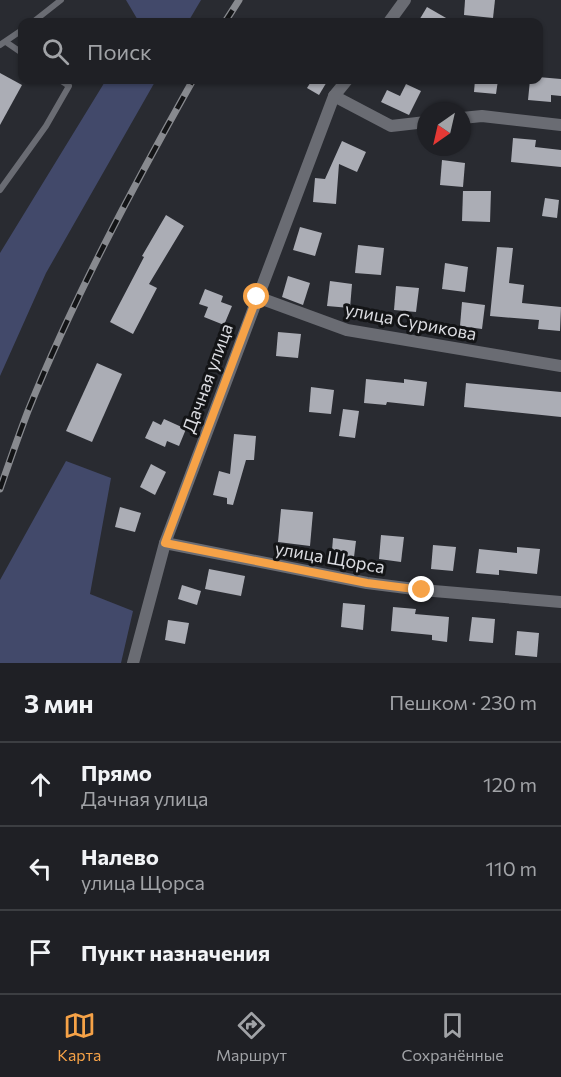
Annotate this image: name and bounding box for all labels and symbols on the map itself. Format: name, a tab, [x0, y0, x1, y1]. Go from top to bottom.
north arrow	[417, 102, 471, 156]
route start	[243, 283, 269, 309]
street label: улица Сурикова	[343, 297, 479, 345]
street label: Дачная улица	[177, 320, 237, 436]
street label: улица Щорса	[273, 536, 387, 578]
route end	[408, 576, 434, 602]

